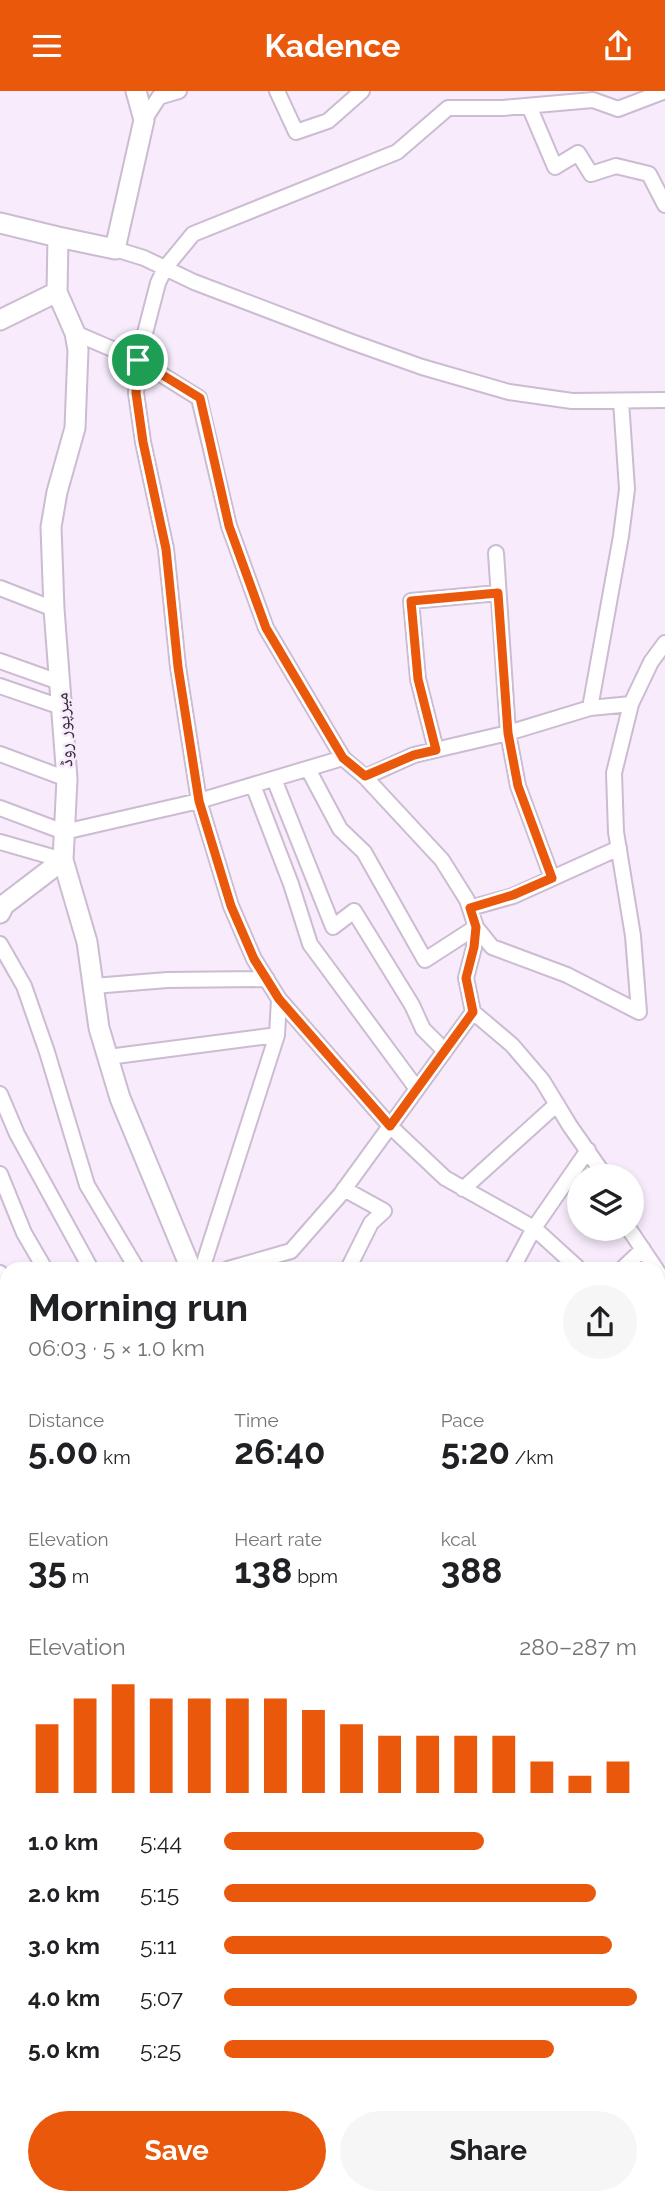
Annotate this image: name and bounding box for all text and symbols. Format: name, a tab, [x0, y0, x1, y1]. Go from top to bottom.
icon: menu	[28, 27, 66, 65]
text: Kadence	[265, 27, 400, 64]
icon: share	[599, 27, 637, 65]
pin	[108, 330, 168, 390]
icon: arrive	[119, 341, 157, 379]
street label: میرپور روڈ	[49, 692, 78, 768]
map controls	[567, 1164, 644, 1241]
button: layers	[567, 1164, 644, 1241]
text: Morning run	[28, 1285, 248, 1330]
button: share	[563, 1285, 637, 1359]
text: 06:03 · 5 × 1.0 km	[28, 1334, 205, 1361]
text: Distance	[28, 1409, 104, 1431]
text: Time	[234, 1409, 279, 1431]
text: Pace	[441, 1409, 484, 1431]
text: 5.00	[28, 1431, 98, 1472]
text: 26:40	[234, 1431, 325, 1472]
text: 5:20	[441, 1431, 510, 1472]
text: km	[98, 1446, 131, 1468]
text: /km	[510, 1446, 554, 1468]
text: Elevation	[28, 1528, 109, 1550]
text: Heart rate	[234, 1528, 322, 1550]
text: kcal	[441, 1528, 476, 1550]
text: 35	[28, 1550, 67, 1591]
text: 138	[234, 1550, 292, 1591]
text: 388	[441, 1550, 502, 1591]
text: m	[67, 1565, 89, 1587]
text: bpm	[292, 1565, 338, 1587]
text: Elevation	[28, 1633, 126, 1660]
text: 280–287 m	[519, 1633, 637, 1660]
text: 1.0 km	[28, 1828, 98, 1855]
text: 5:44	[140, 1828, 182, 1855]
text: 2.0 km	[28, 1880, 100, 1907]
text: 5:15	[140, 1880, 179, 1907]
text: 3.0 km	[28, 1932, 100, 1959]
text: 5:11	[140, 1932, 177, 1959]
text: 4.0 km	[28, 1984, 100, 2011]
text: 5:07	[140, 1984, 183, 2011]
text: 5.0 km	[28, 2036, 100, 2063]
text: 5:25	[140, 2036, 181, 2063]
button: Save	[28, 2111, 326, 2191]
button: Share	[340, 2111, 637, 2191]

